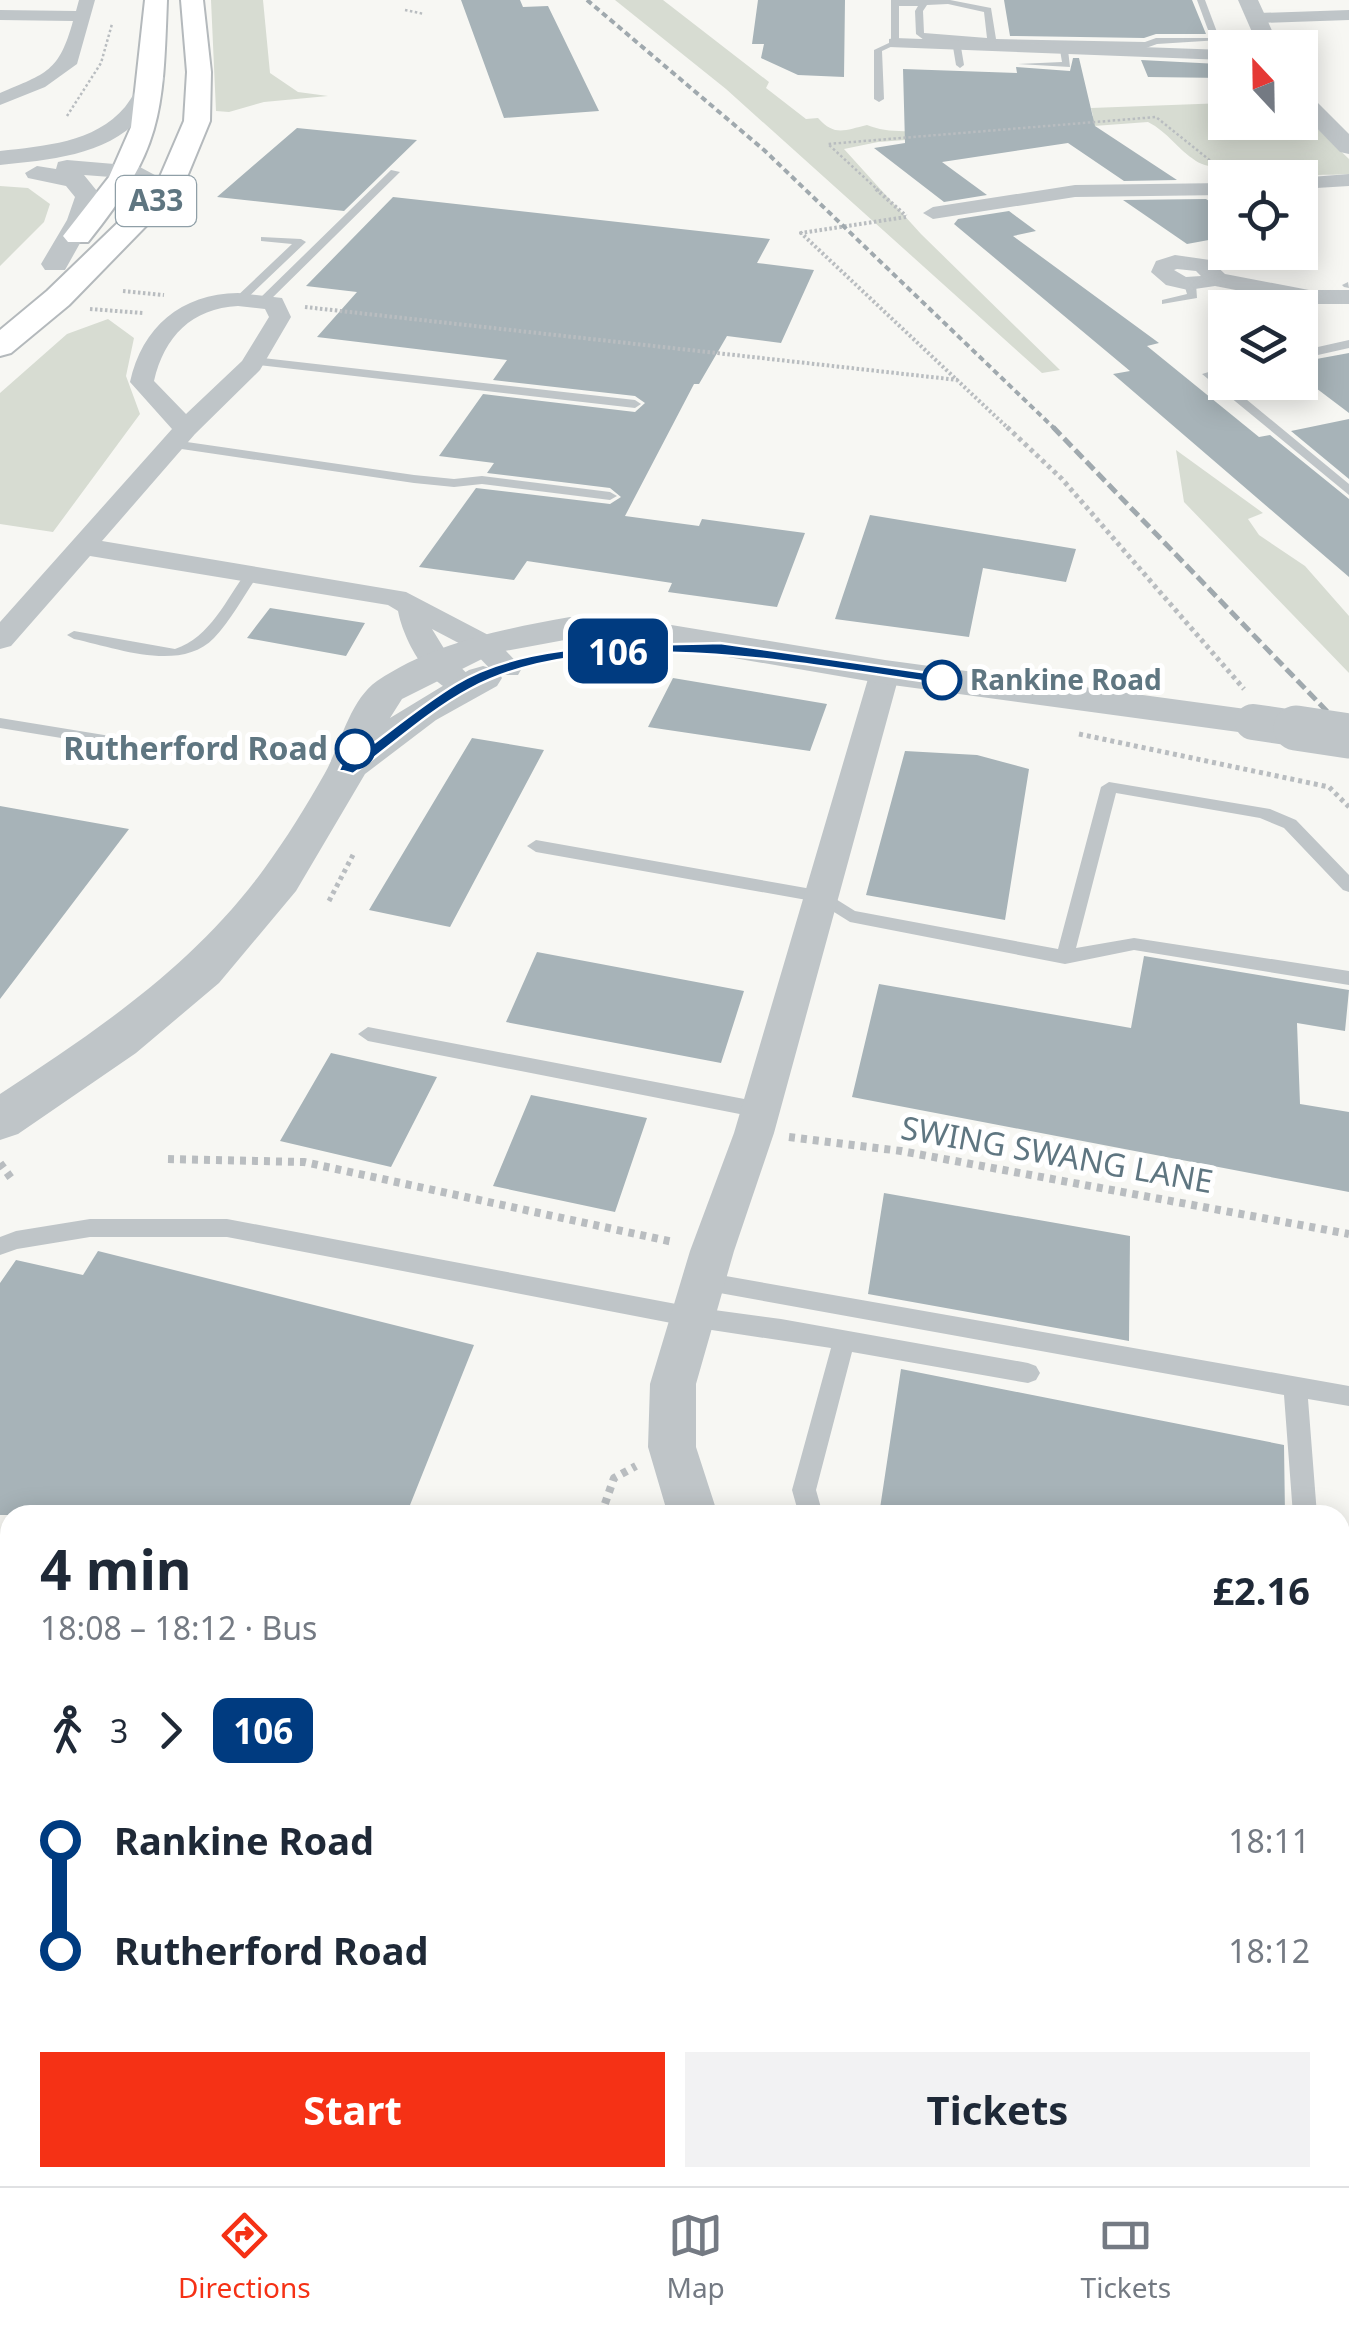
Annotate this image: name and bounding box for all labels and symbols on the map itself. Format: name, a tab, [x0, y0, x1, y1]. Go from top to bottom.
north arrow	[1208, 30, 1318, 140]
road number: A33	[116, 176, 196, 226]
line badge: 106	[560, 618, 676, 684]
place label: Rankine Road	[970, 660, 1162, 698]
marker: Rankine Road	[923, 661, 961, 699]
place label: Rutherford Road	[63, 726, 328, 769]
marker: Rutherford Road	[336, 730, 374, 768]
street label: SWING SWANG LANE	[898, 1105, 1217, 1202]

